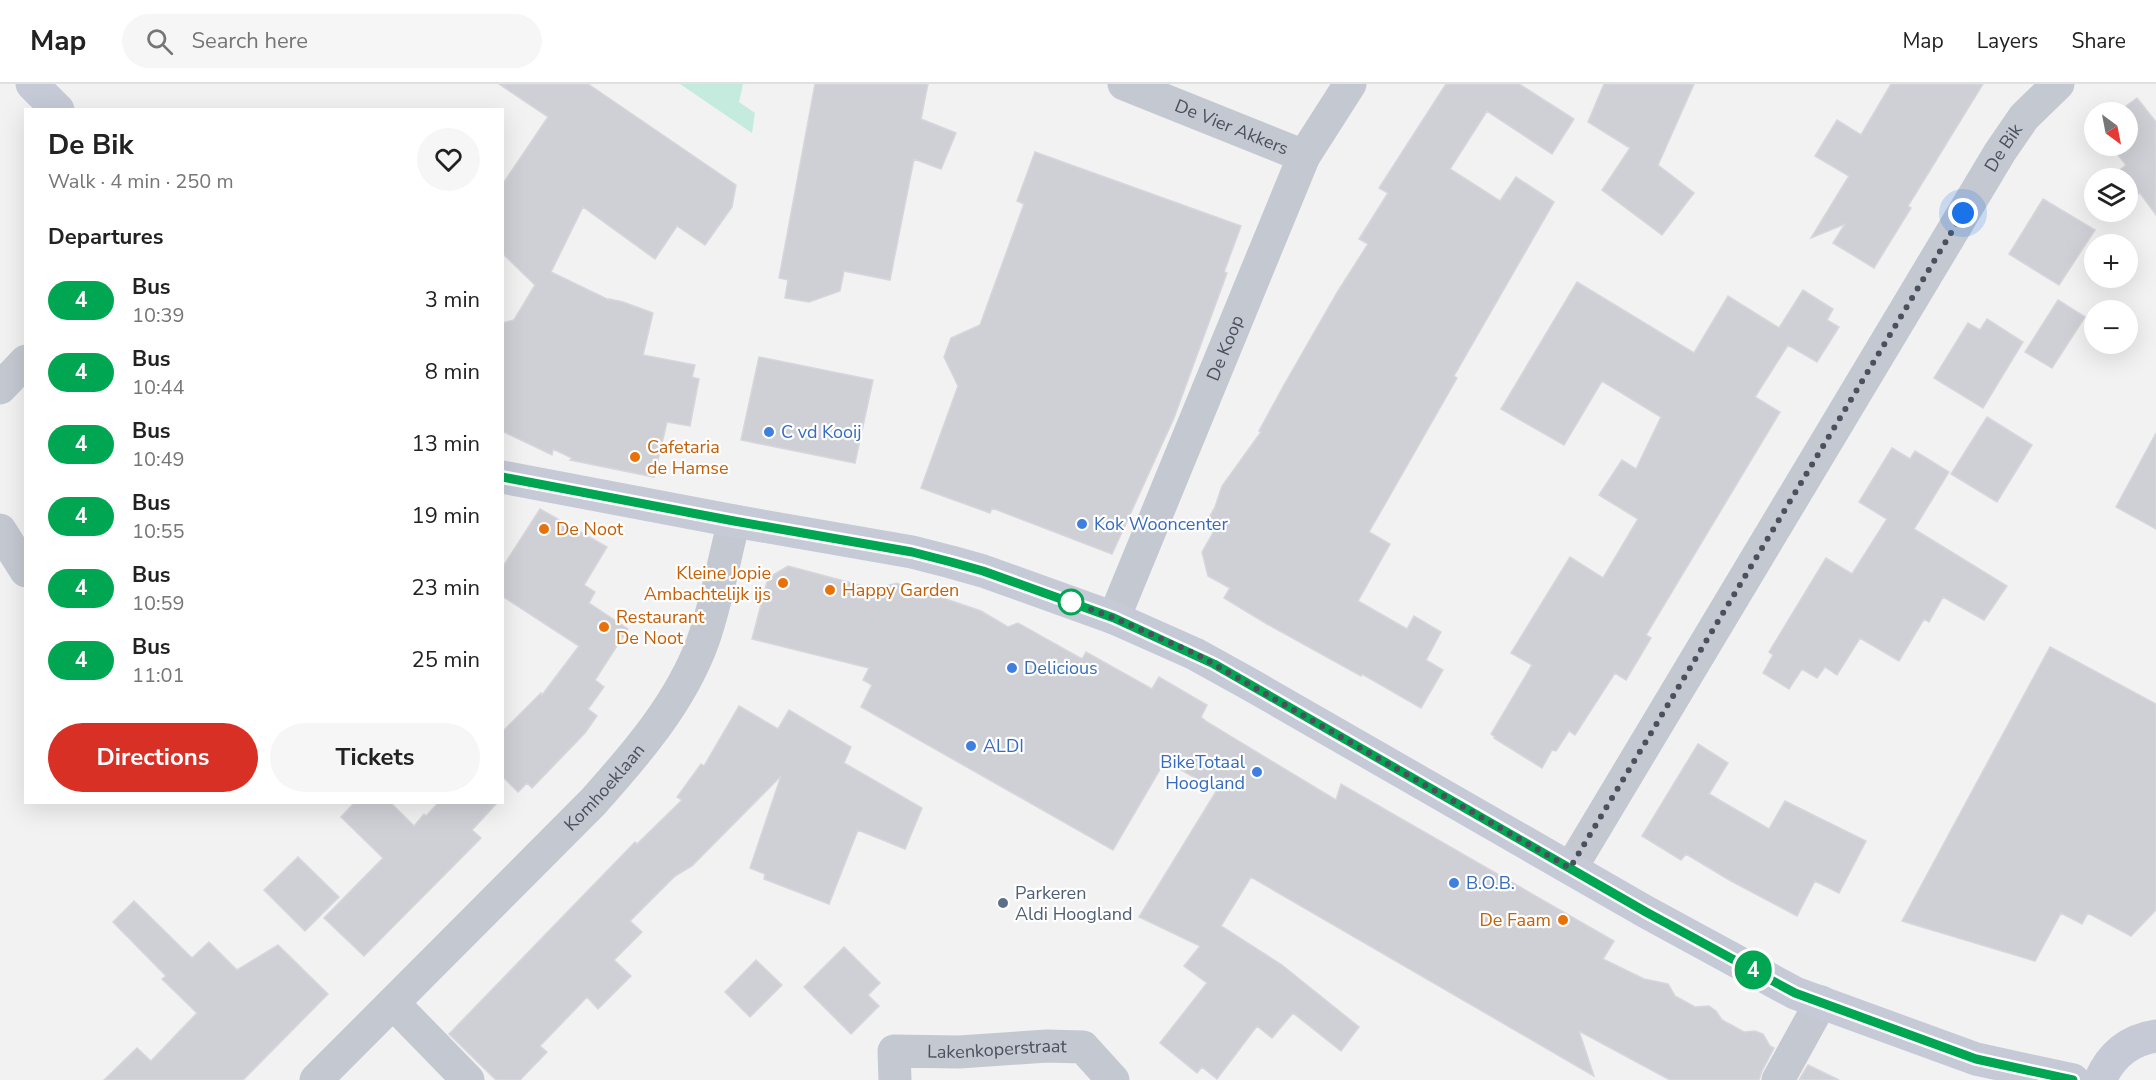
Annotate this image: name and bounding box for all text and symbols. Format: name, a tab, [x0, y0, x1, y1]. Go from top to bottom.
search box	[122, 14, 542, 68]
text: Map	[30, 22, 86, 60]
icon: search	[143, 25, 176, 58]
text: Search here	[191, 26, 308, 56]
text: Map	[1902, 27, 1944, 55]
text: Layers	[1977, 27, 2038, 55]
text: Share	[2071, 27, 2126, 55]
street label: De Vier Akkers	[1171, 94, 1292, 161]
north arrow	[2084, 102, 2138, 156]
map controls	[2084, 102, 2138, 354]
street label: De Bik	[1979, 118, 2028, 176]
text: De Bik	[48, 126, 133, 164]
button: heart	[417, 128, 480, 191]
text: Walk · 4 min · 250 m	[48, 168, 234, 195]
button: layers	[2084, 168, 2138, 222]
your location	[1948, 198, 1978, 228]
text: Departures	[48, 222, 163, 252]
button: +	[2084, 234, 2138, 288]
text: Bus	[132, 272, 171, 302]
text: 3 min	[425, 285, 480, 315]
text: 4	[75, 286, 87, 314]
button: −	[2084, 300, 2138, 354]
text: 10:39	[132, 302, 185, 329]
street label: De Koop	[1201, 311, 1249, 384]
text: Bus	[132, 344, 171, 374]
text: 8 min	[425, 357, 480, 387]
text: 4	[75, 358, 87, 386]
text: 10:44	[132, 374, 185, 401]
text: Bus	[132, 416, 171, 446]
place label: C vd Kooij	[781, 420, 861, 444]
marker: C vd Kooij	[762, 425, 776, 439]
text: 13 min	[412, 429, 480, 459]
text: 4	[75, 430, 87, 458]
place label: Cafetaria de Hamse	[647, 435, 729, 480]
text: 10:49	[132, 446, 185, 473]
marker: Cafetaria de Hamse	[628, 450, 642, 464]
text: Bus	[132, 488, 171, 518]
text: 19 min	[412, 501, 480, 531]
text: 4	[75, 502, 87, 530]
place label: Kok Wooncenter	[1094, 512, 1228, 536]
place label: De Noot	[556, 517, 624, 541]
marker: Kok Wooncenter	[1075, 517, 1089, 531]
text: 10:55	[132, 518, 185, 545]
marker: De Noot	[537, 522, 551, 536]
text: Bus	[132, 560, 171, 590]
place label: Kleine Jopie Ambachtelijk ijs	[644, 561, 771, 606]
text: 23 min	[412, 573, 480, 603]
text: 4	[75, 574, 87, 602]
marker: Kleine Jopie Ambachtelijk ijs	[776, 576, 790, 590]
place label: Happy Garden	[842, 578, 959, 602]
marker: Happy Garden	[823, 583, 837, 597]
unlabelled marker	[1058, 589, 1084, 615]
text: 10:59	[132, 590, 185, 617]
place label: Restaurant De Noot	[616, 605, 705, 650]
marker: Restaurant De Noot	[597, 620, 611, 634]
text: Bus	[132, 632, 171, 662]
text: 25 min	[412, 645, 480, 675]
text: 4	[75, 646, 87, 674]
place label: Delicious	[1024, 656, 1098, 680]
marker: Delicious	[1005, 661, 1019, 675]
text: 11:01	[132, 662, 185, 689]
button: Directions	[48, 723, 258, 792]
button: Tickets	[270, 723, 480, 792]
place label: ALDI	[983, 734, 1024, 758]
street label: Komhoeklaan	[559, 739, 650, 836]
marker: ALDI	[964, 739, 978, 753]
place label: BikeTotaal Hoogland	[1160, 750, 1246, 795]
marker: BikeTotaal Hoogland	[1250, 765, 1264, 779]
place label: B.O.B.	[1466, 871, 1515, 895]
marker: B.O.B.	[1447, 876, 1461, 890]
place label: Parkeren Aldi Hoogland	[1015, 881, 1133, 926]
marker: Parkeren Aldi Hoogland	[996, 896, 1010, 910]
place label: De Faam	[1479, 908, 1551, 932]
marker: De Faam	[1556, 913, 1570, 927]
line badge: 4	[1734, 950, 1772, 990]
text: 4	[1747, 956, 1759, 984]
street label: Lakenkoperstraat	[927, 1034, 1068, 1064]

